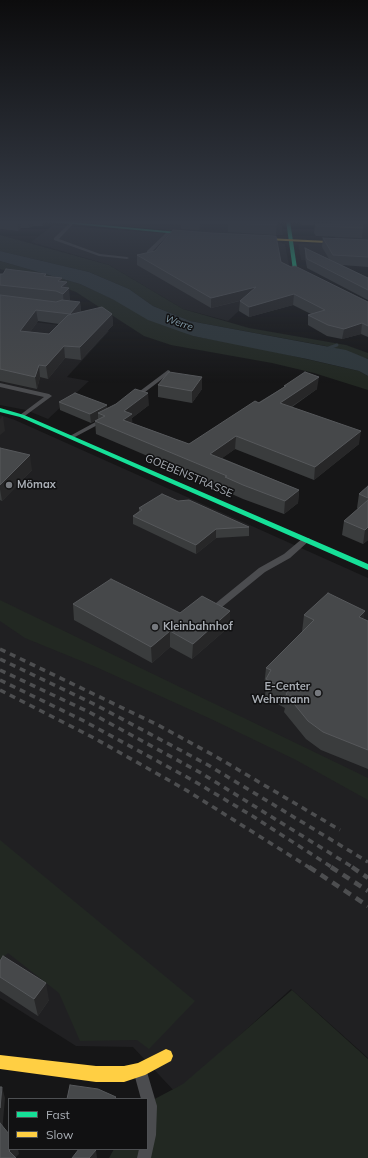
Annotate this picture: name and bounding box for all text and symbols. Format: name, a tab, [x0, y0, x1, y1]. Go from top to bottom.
water label: Werre	[164, 313, 194, 333]
street label: GOEBENSTRASSE	[143, 452, 235, 500]
place label: Mömax	[17, 478, 56, 492]
marker: Mömax	[4, 480, 14, 490]
place label: Kleinbahnhof	[163, 620, 233, 634]
marker: Kleinbahnhof	[150, 622, 160, 632]
place label: E-Center Wehrmann	[251, 680, 310, 706]
marker: E-Center Wehrmann	[313, 688, 323, 698]
legend	[8, 1098, 148, 1150]
text: Fast	[46, 1107, 70, 1122]
text: Slow	[46, 1127, 74, 1142]

